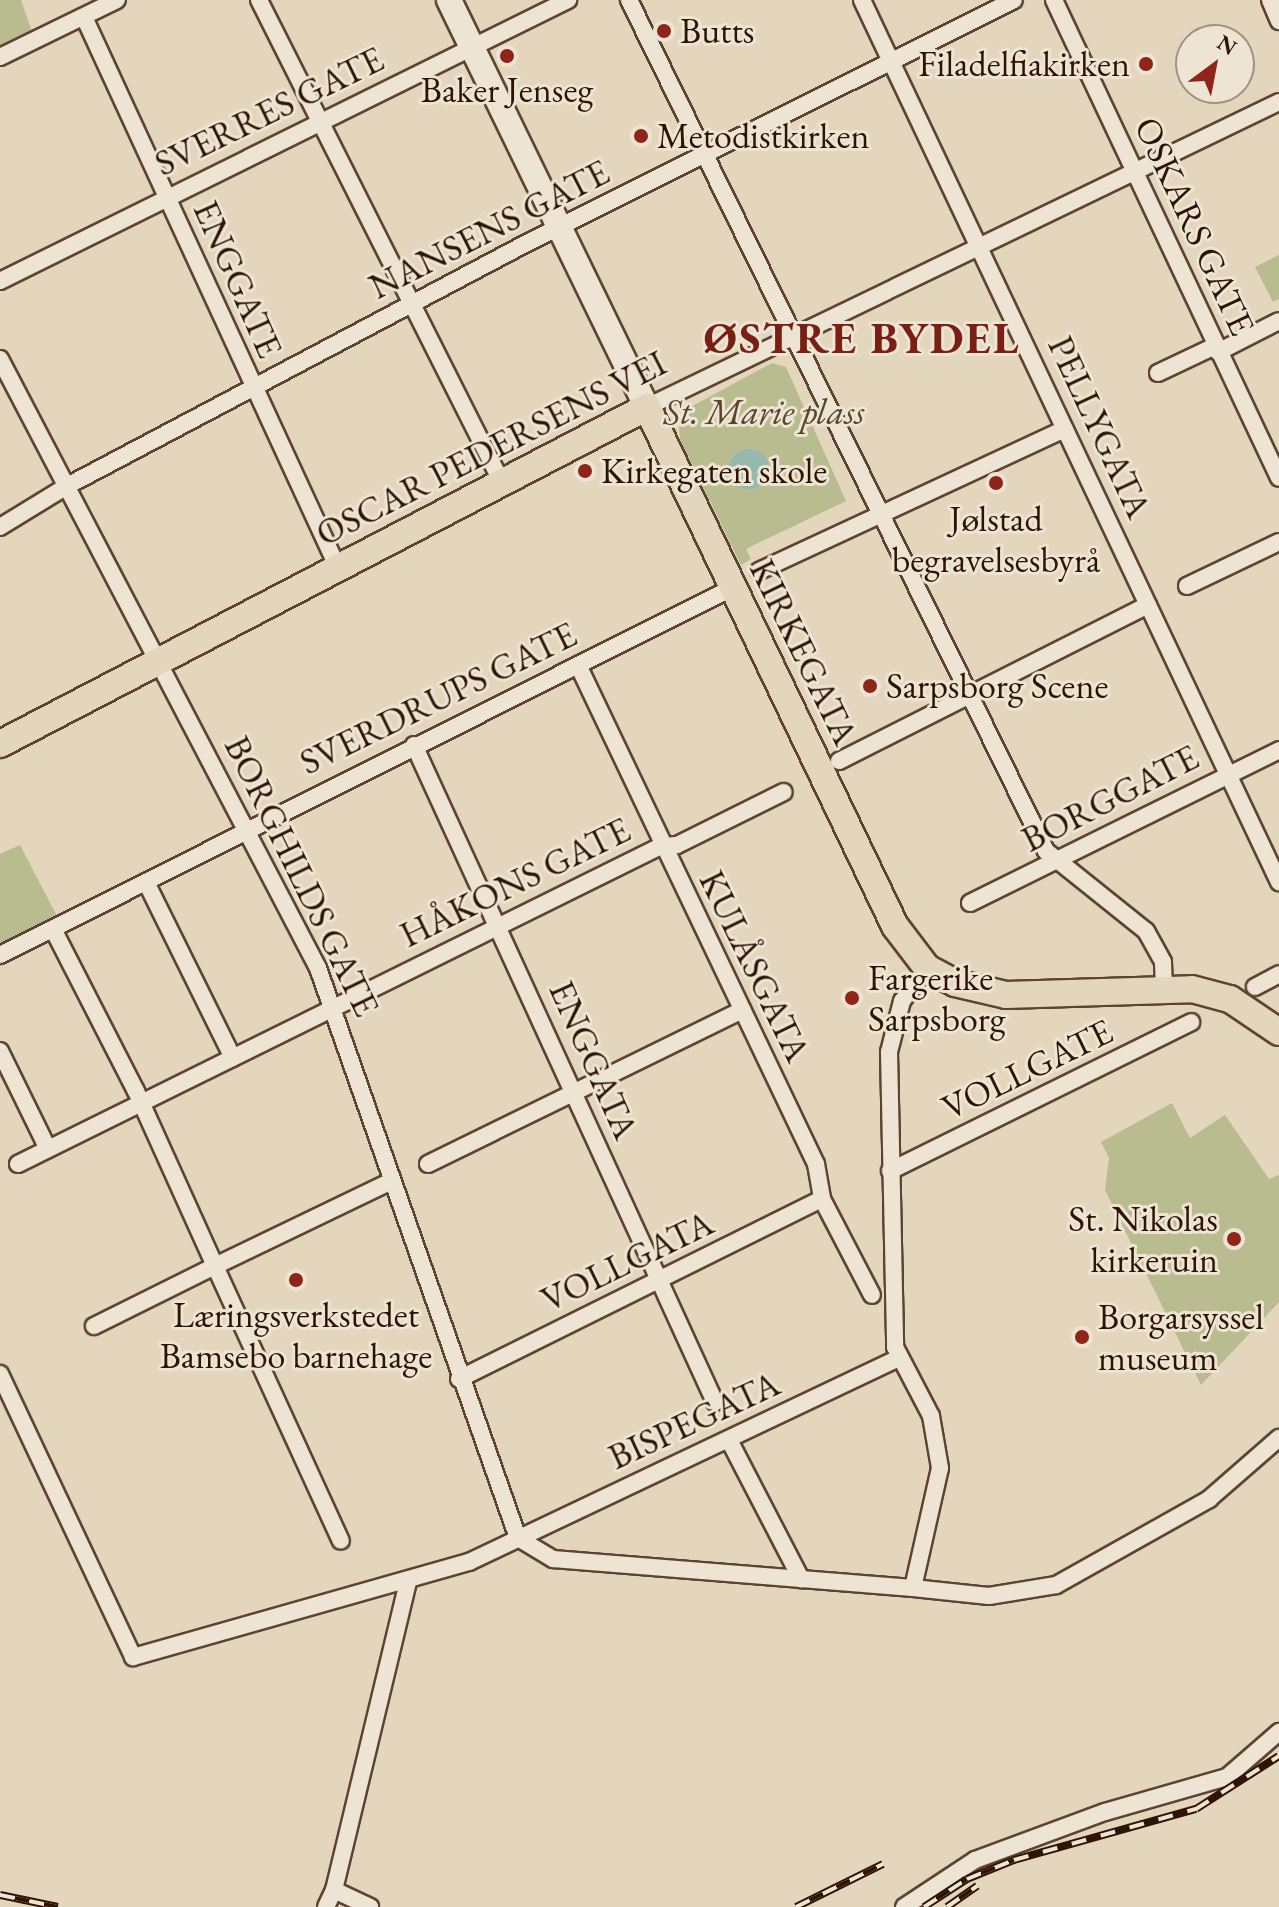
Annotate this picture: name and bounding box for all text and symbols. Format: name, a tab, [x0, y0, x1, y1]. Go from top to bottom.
place label: Butts	[680, 9, 754, 53]
marker: Butts	[655, 22, 673, 40]
north arrow	[1175, 24, 1255, 104]
text: N	[1212, 28, 1242, 62]
street label: SVERRES GATE	[148, 37, 390, 185]
place label: Filadelfiakirken	[918, 42, 1130, 86]
marker: Baker Jenseg	[498, 47, 516, 65]
marker: Filadelfiakirken	[1137, 55, 1155, 73]
place label: Baker Jenseg	[421, 68, 593, 112]
street label: OSKARS GATE	[1126, 110, 1264, 342]
place label: Metodistkirken	[657, 114, 870, 158]
marker: Metodistkirken	[632, 127, 650, 145]
street label: NANSENS GATE	[362, 150, 616, 308]
street label: ENGGATE	[184, 194, 292, 364]
district label: ØSTRE BYDEL	[704, 312, 1020, 364]
street label: PELLYGATA	[1039, 329, 1161, 525]
street label: OSCAR PEDERSENS VEI	[309, 341, 673, 555]
park label: St. Marie plass	[664, 390, 864, 434]
place label: Kirkegaten skole	[601, 449, 827, 493]
marker: Kirkegaten skole	[576, 462, 594, 480]
marker: Jølstad begravelsesbyrå	[987, 474, 1005, 492]
place label: Jølstad begravelsesbyrå	[892, 496, 1100, 581]
street label: KIRKEGATA	[741, 552, 867, 752]
street label: SVERDRUPS GATE	[293, 612, 583, 784]
place label: Sarpsborg Scene	[886, 664, 1108, 708]
marker: Sarpsborg Scene	[861, 677, 879, 695]
street label: BORGHILDS GATE	[215, 729, 389, 1023]
street label: BORGGATE	[1014, 735, 1206, 861]
street label: HÅKONS GATE	[393, 808, 637, 956]
street label: KULÅSGATA	[690, 863, 820, 1069]
place label: Fargerike Sarpsborg	[868, 955, 1005, 1040]
street label: ENGGATA	[540, 974, 648, 1146]
marker: Fargerike Sarpsborg	[843, 989, 861, 1007]
street label: VOLLGATE	[935, 1009, 1119, 1129]
place label: St. Nikolas kirkeruin	[1068, 1196, 1218, 1281]
street label: VOLLGATA	[534, 1201, 720, 1321]
marker: St. Nikolas kirkeruin	[1225, 1230, 1243, 1248]
marker: Læringsverkstedet Bamsebo barnehage	[287, 1271, 305, 1289]
place label: Læringsverkstedet Bamsebo barnehage	[160, 1292, 432, 1377]
place label: Borgarsyssel museum	[1098, 1294, 1264, 1379]
marker: Borgarsyssel museum	[1073, 1328, 1091, 1346]
street label: BISPEGATA	[601, 1362, 787, 1478]

